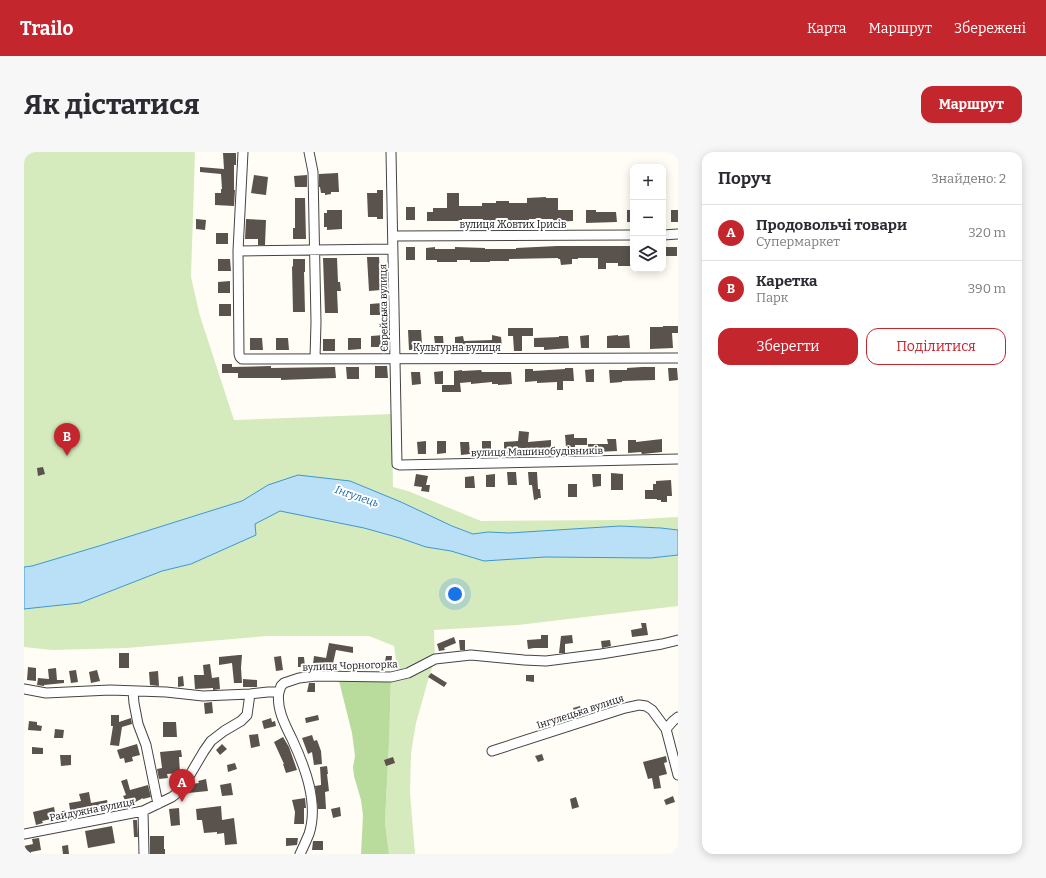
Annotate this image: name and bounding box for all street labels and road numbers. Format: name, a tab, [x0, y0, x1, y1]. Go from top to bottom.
street label: вулиця Жовтих Ірисів	[460, 219, 567, 231]
street label: Єврейська вулиця	[377, 263, 391, 352]
street label: Культурна вулиця	[413, 342, 501, 354]
street label: вулиця Машинобудівників	[471, 444, 604, 459]
street label: вулиця Чорногорка	[302, 658, 398, 674]
street label: Інгулецька вулиця	[535, 692, 626, 732]
street label: Райдужна вулиця	[49, 796, 136, 824]

